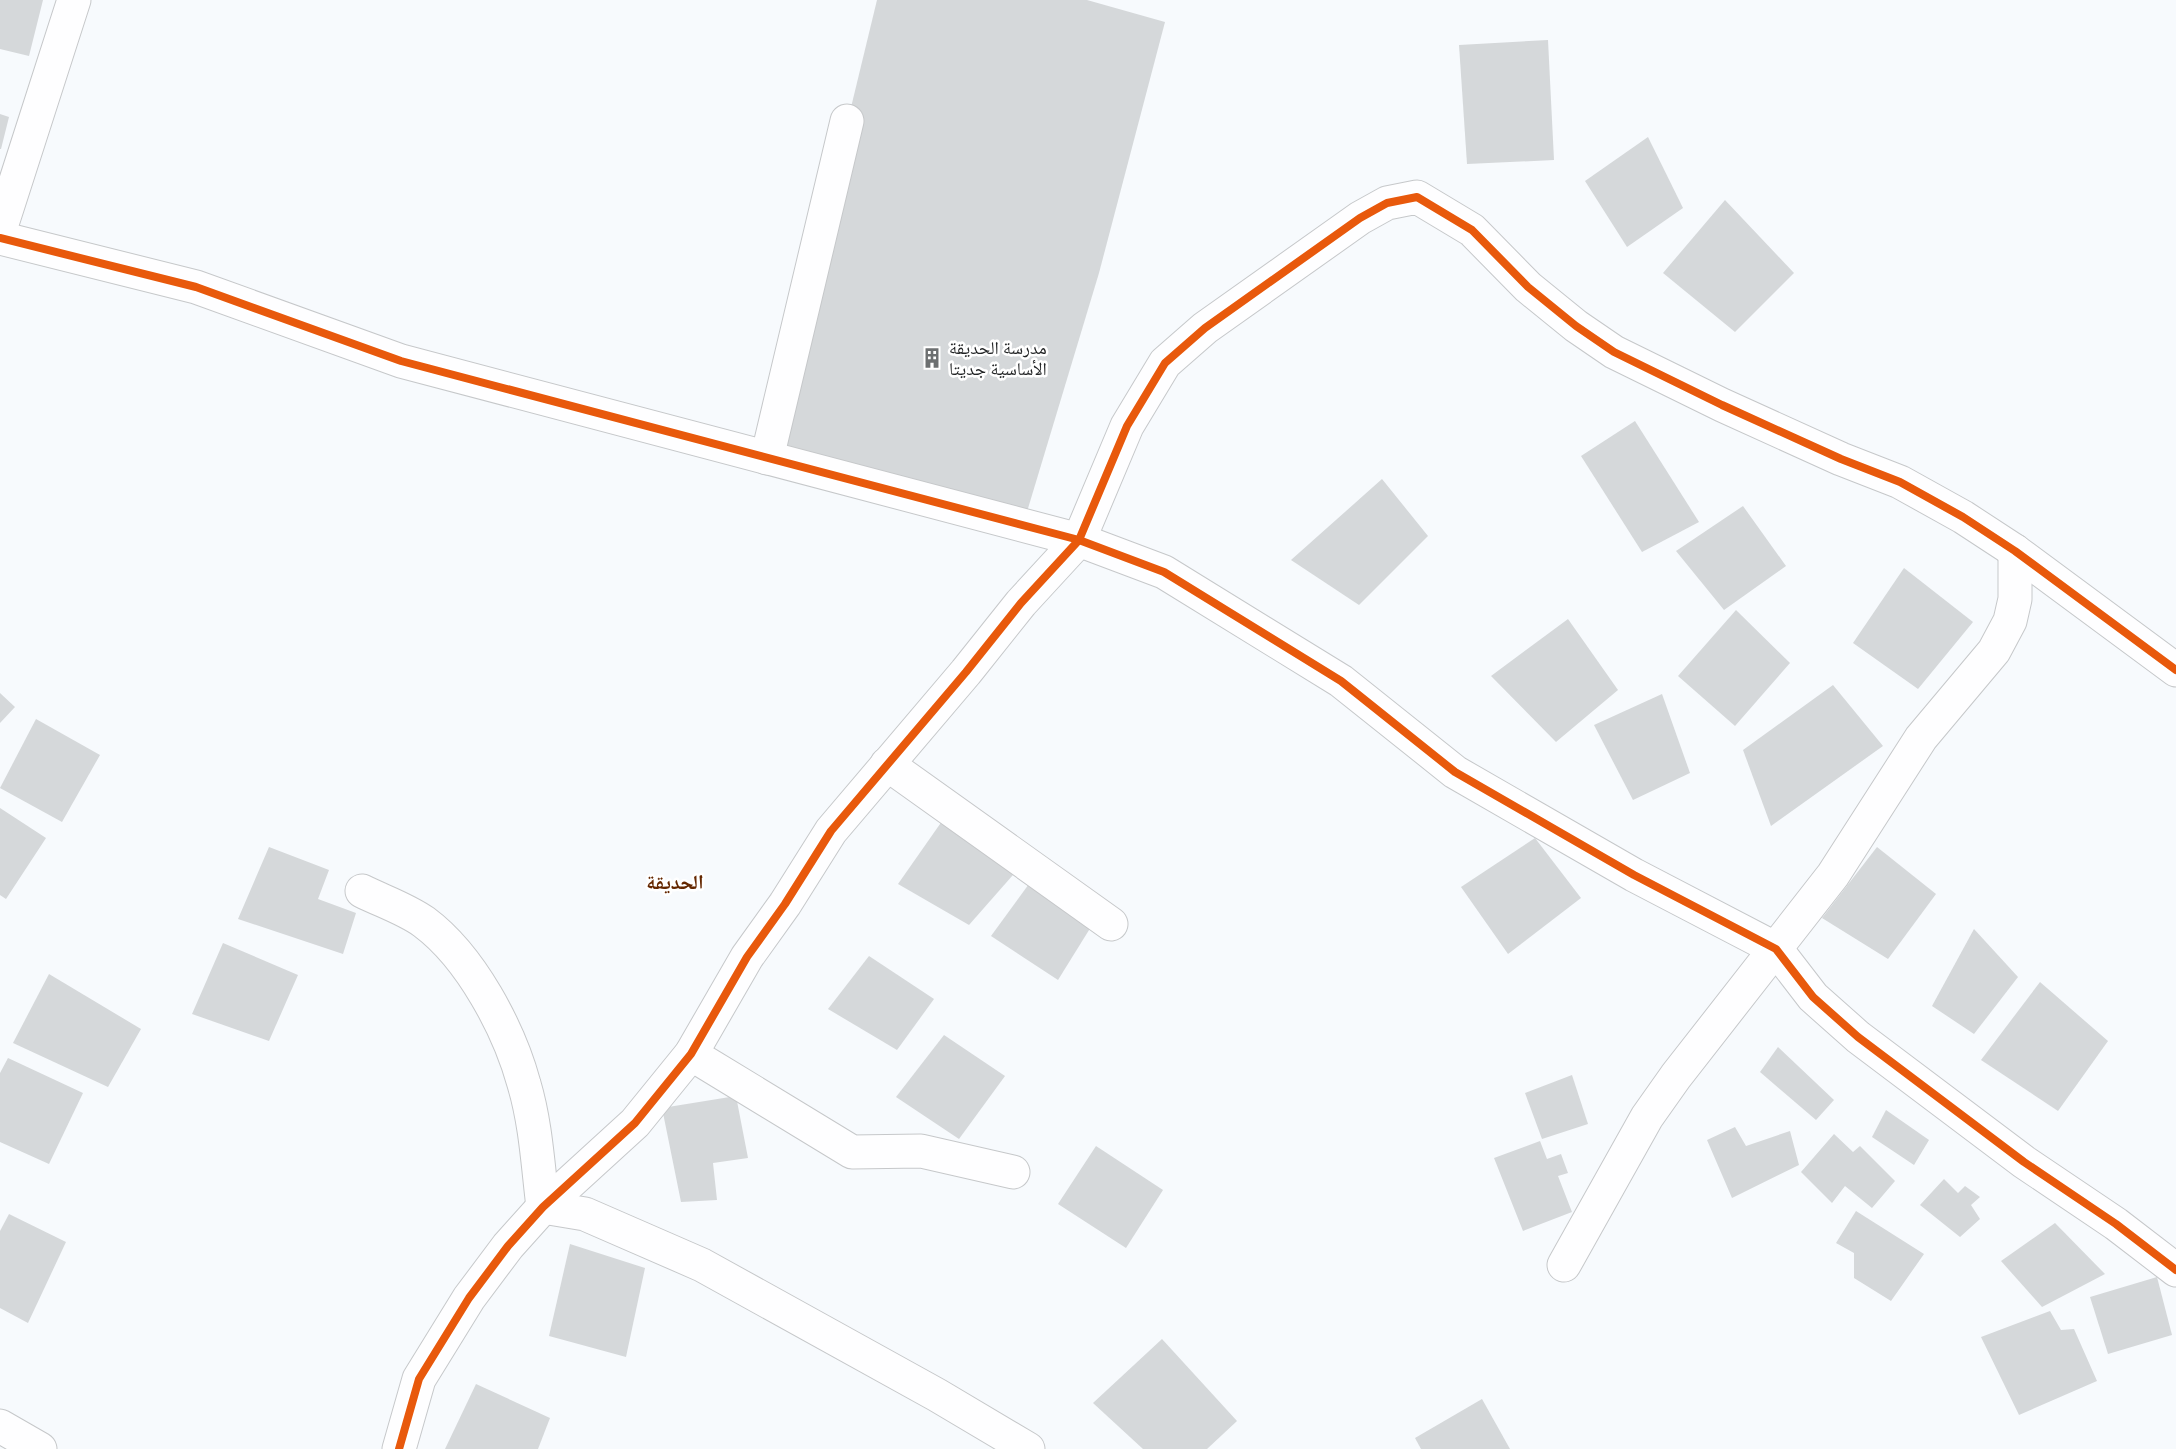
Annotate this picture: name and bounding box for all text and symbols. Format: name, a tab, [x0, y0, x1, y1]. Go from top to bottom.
place label: مدرسة الحديقة الأساسية جديتا	[949, 335, 1047, 381]
building icon: مدرسة الحديقة الأساسية جديتا	[920, 346, 944, 370]
district label: الحديقة	[646, 868, 704, 896]

